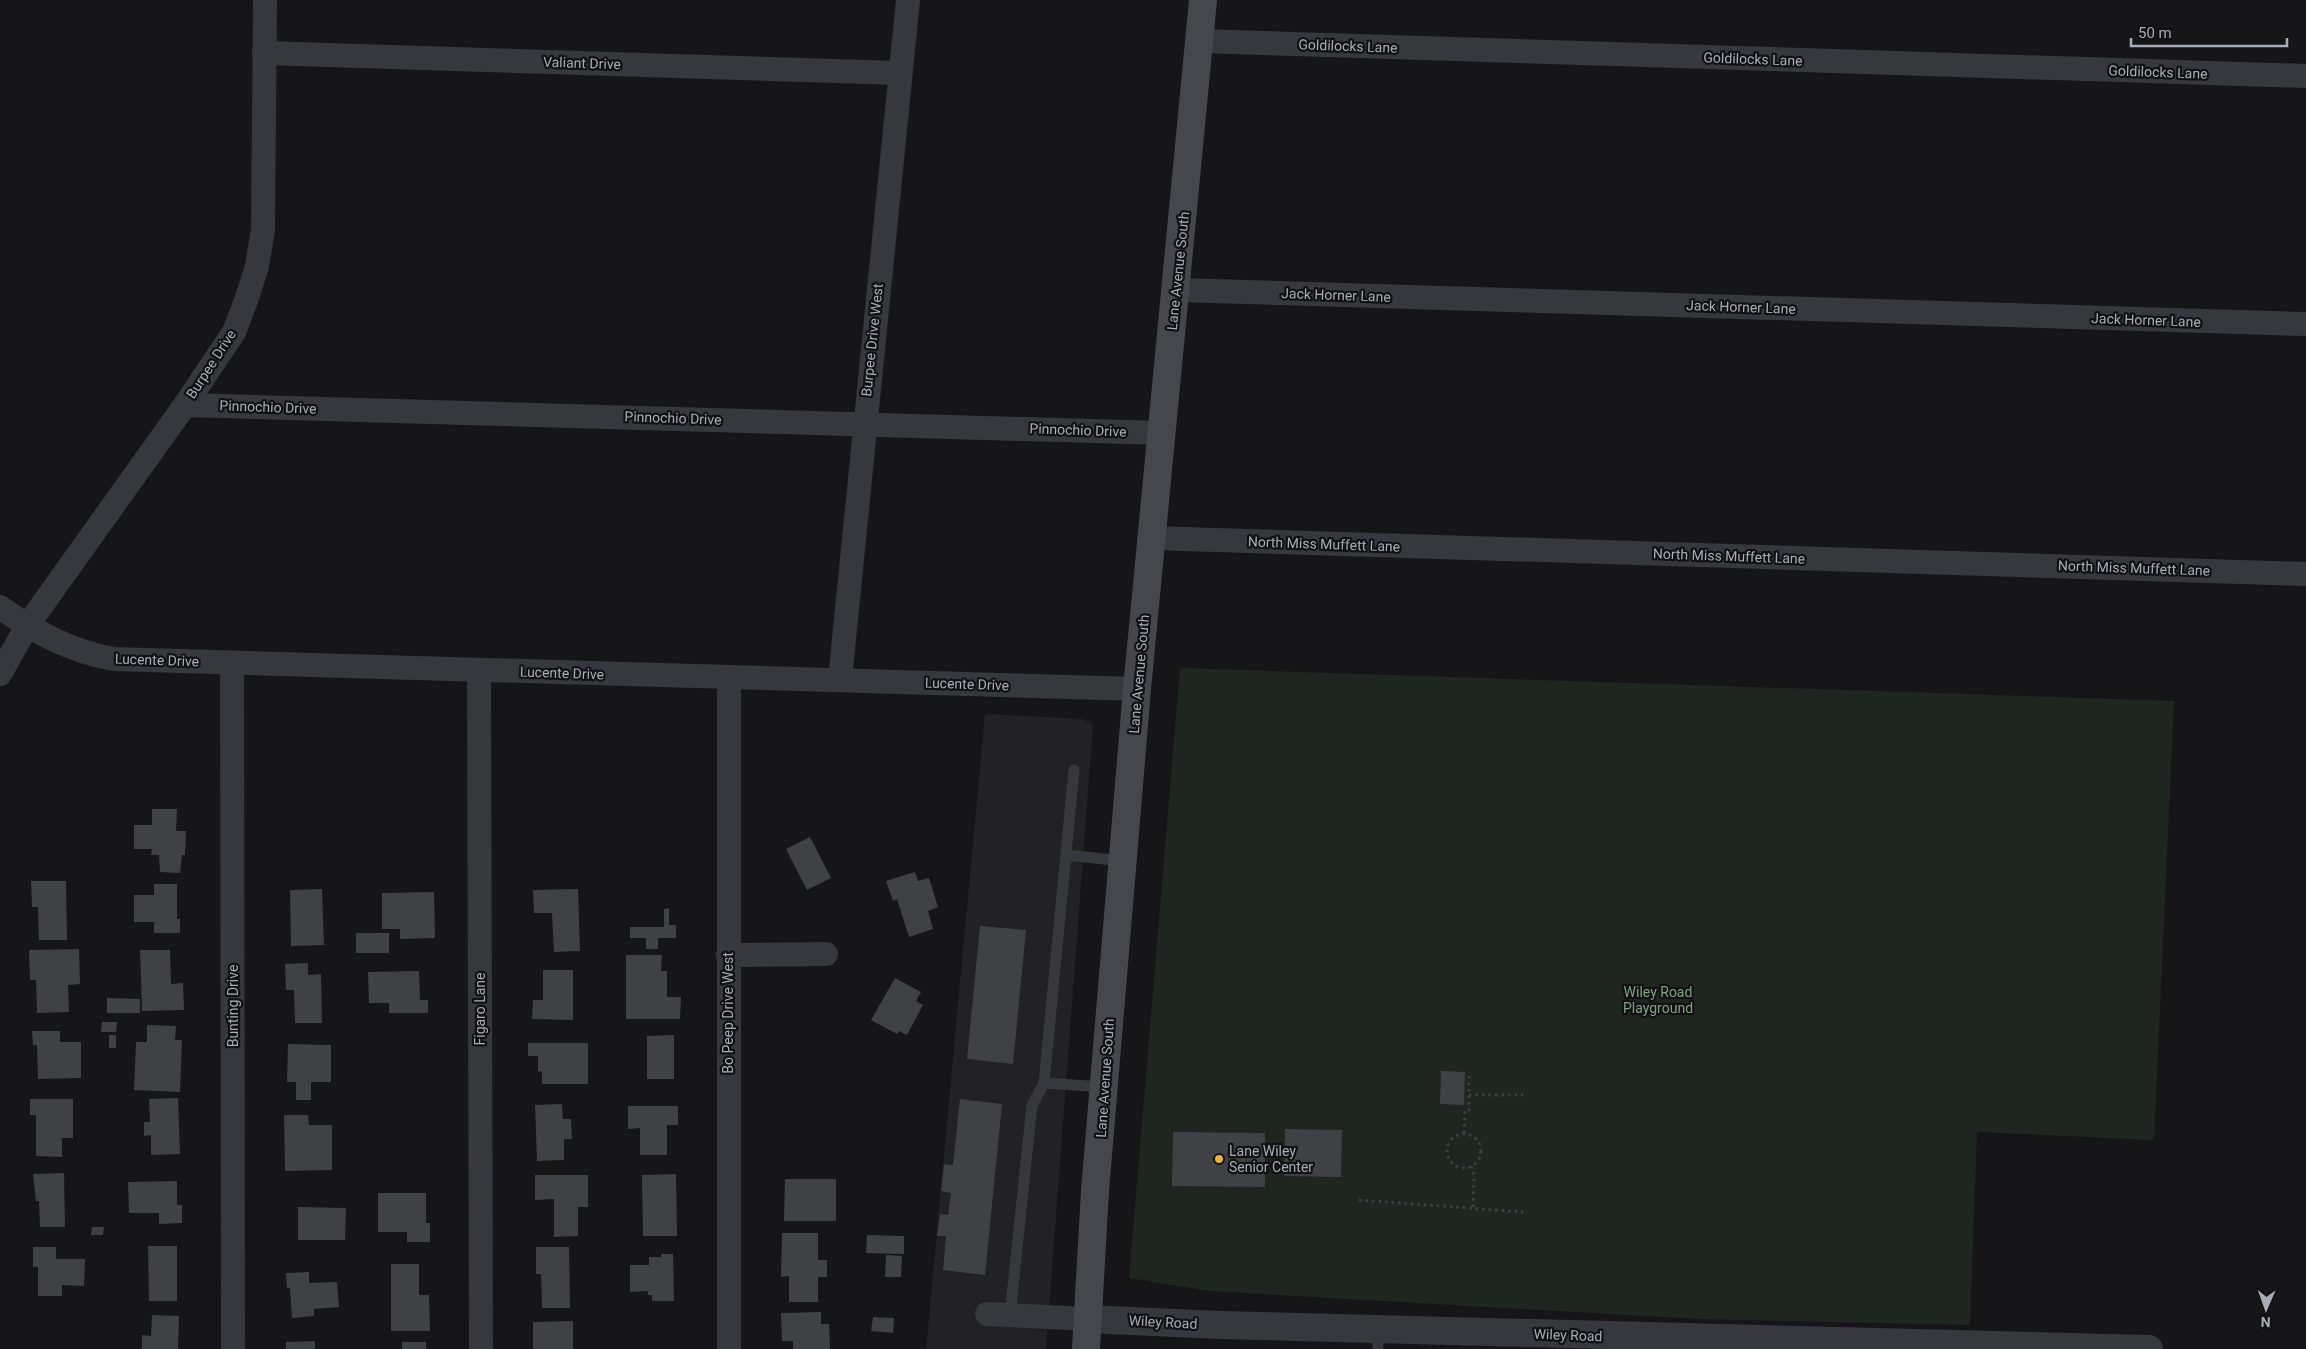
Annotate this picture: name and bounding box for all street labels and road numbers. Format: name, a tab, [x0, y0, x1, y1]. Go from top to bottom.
street label: Goldilocks Lane	[1298, 36, 1398, 56]
street label: Goldilocks Lane	[1703, 49, 1803, 69]
street label: Valiant Drive	[543, 54, 621, 72]
street label: Goldilocks Lane	[2108, 62, 2208, 82]
street label: Lane Avenue South	[1164, 211, 1192, 331]
street label: Burpee Drive West	[858, 282, 886, 397]
street label: Jack Horner Lane	[1281, 285, 1391, 305]
street label: Jack Horner Lane	[1686, 297, 1796, 317]
street label: Jack Horner Lane	[2091, 310, 2201, 330]
street label: Burpee Drive	[183, 327, 239, 401]
street label: Pinnochio Drive	[219, 397, 317, 417]
street label: Pinnochio Drive	[624, 408, 722, 428]
street label: Pinnochio Drive	[1029, 420, 1127, 440]
street label: North Miss Muffett Lane	[1248, 533, 1400, 555]
street label: North Miss Muffett Lane	[1653, 545, 1805, 567]
street label: North Miss Muffett Lane	[2058, 557, 2210, 579]
street label: Lane Avenue South	[1126, 614, 1152, 734]
street label: Lucente Drive	[115, 651, 199, 669]
street label: Lucente Drive	[520, 664, 604, 682]
street label: Lucente Drive	[925, 675, 1009, 693]
street label: Bo Peep Drive West	[720, 952, 736, 1074]
street label: Bunting Drive	[225, 965, 241, 1047]
street label: Figaro Lane	[472, 973, 488, 1046]
street label: Lane Avenue South	[1093, 1018, 1117, 1138]
street label: Wiley Road	[1128, 1312, 1198, 1332]
street label: Wiley Road	[1533, 1326, 1603, 1344]

